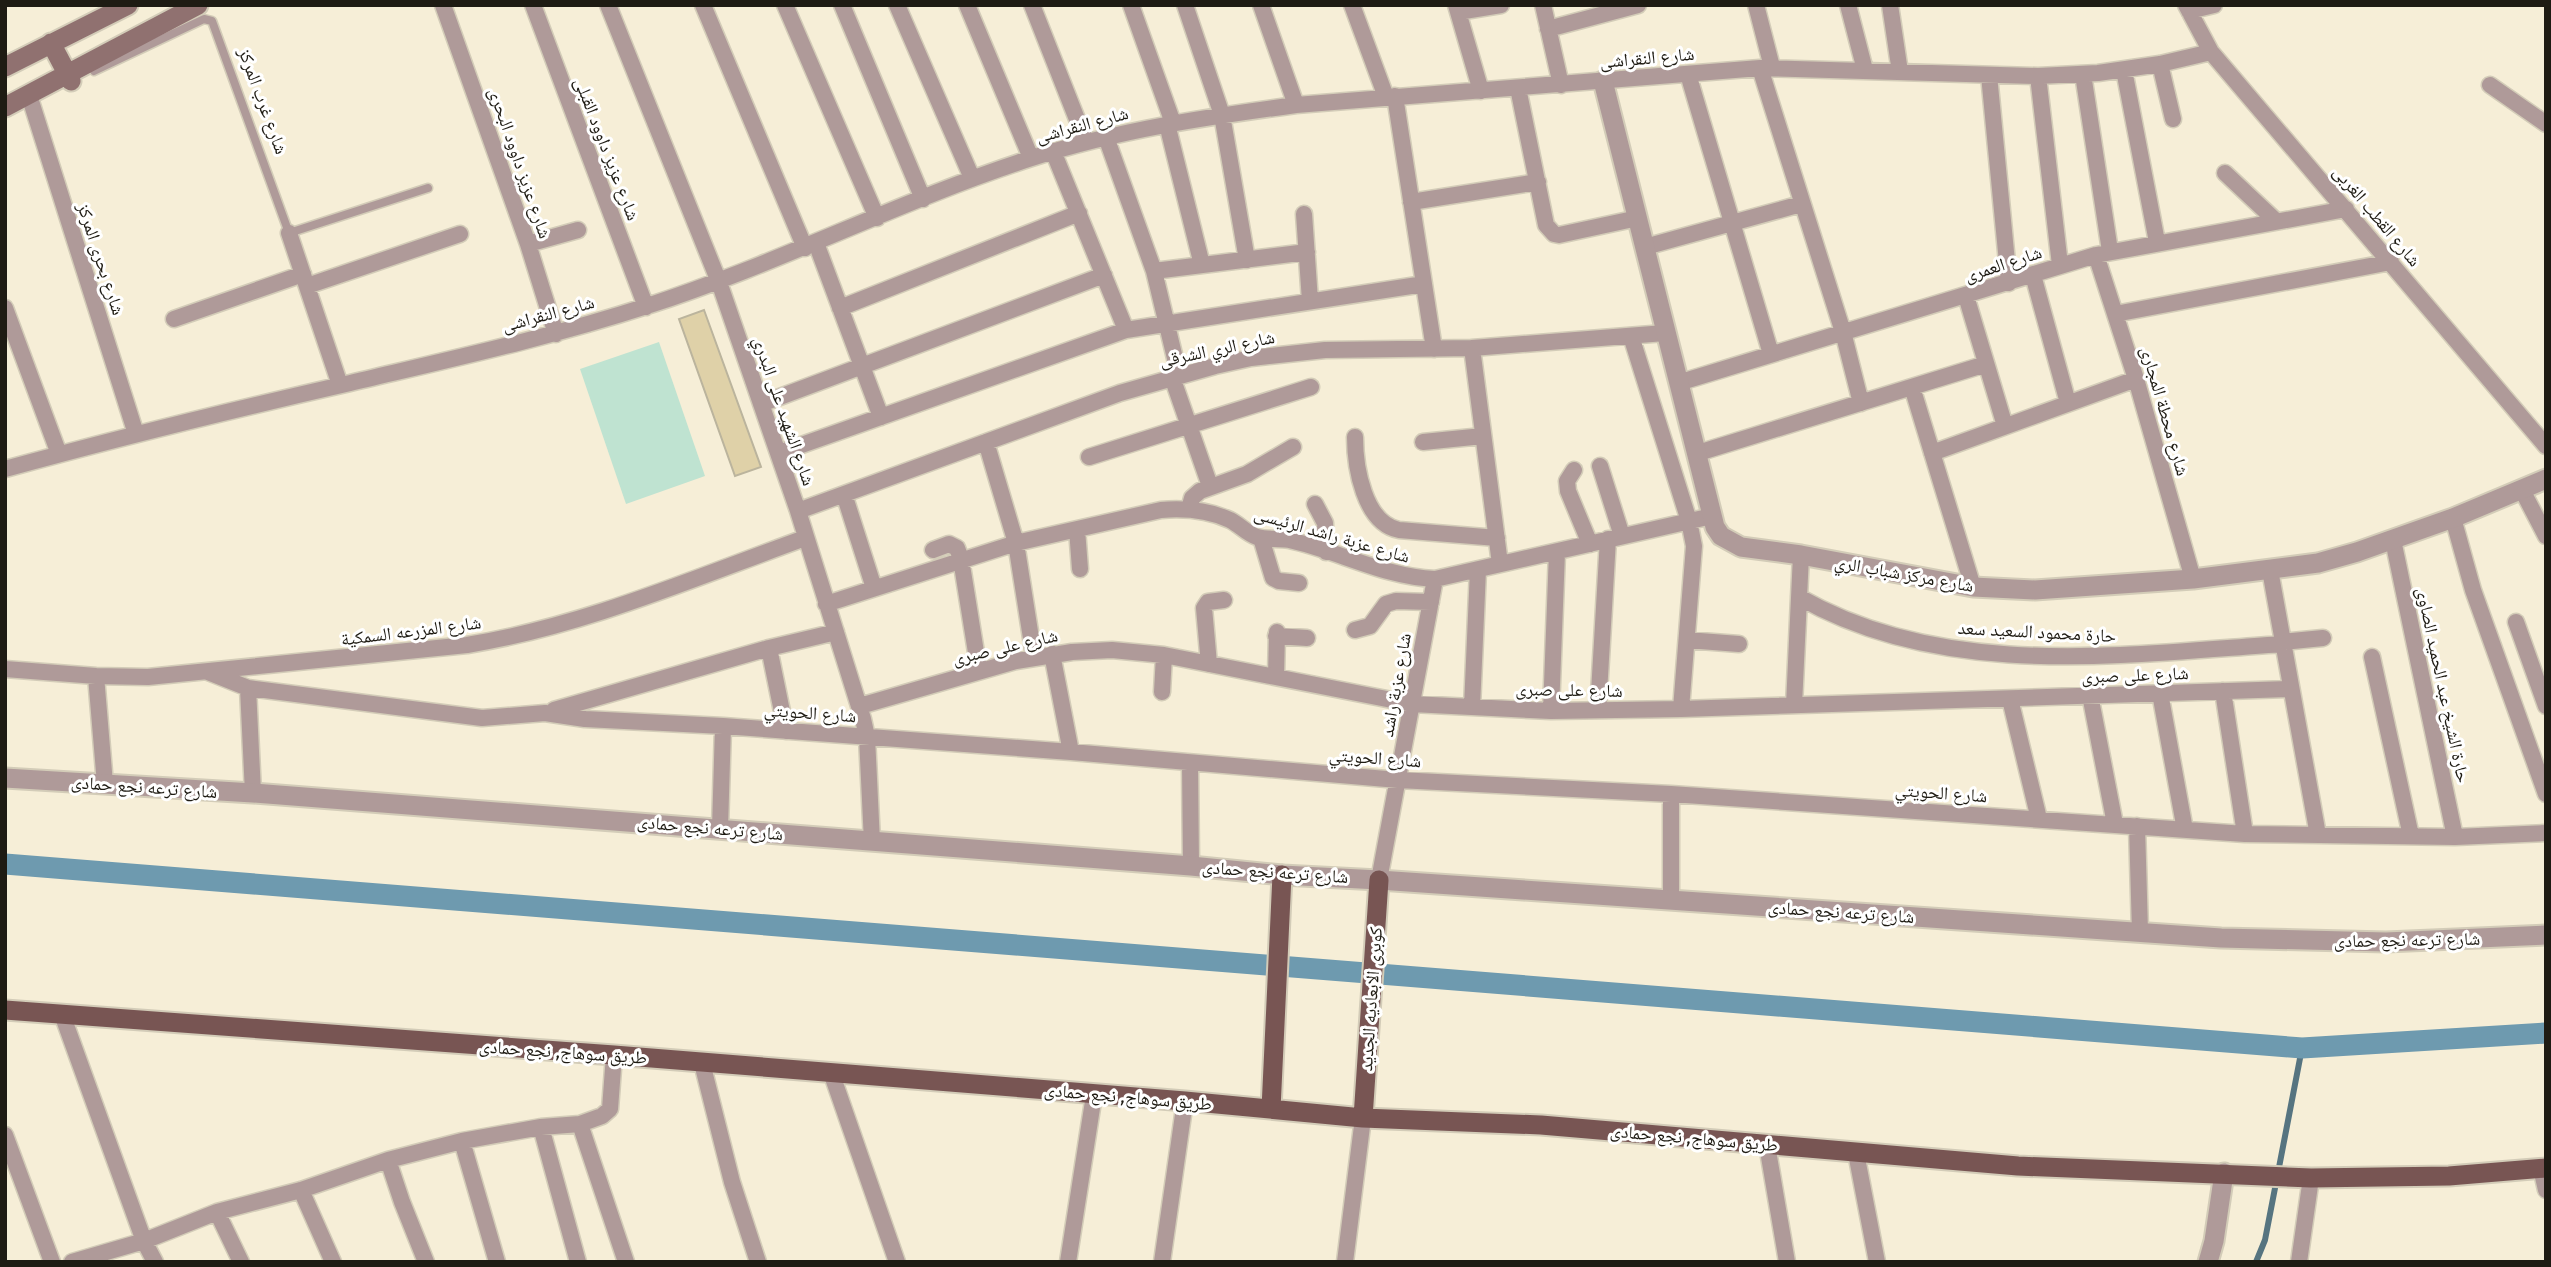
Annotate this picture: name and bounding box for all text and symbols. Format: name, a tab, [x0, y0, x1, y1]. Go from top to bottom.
street label: شارع النقراشى	[1599, 43, 1695, 73]
street label: شارع غرب المركز	[233, 44, 292, 157]
street label: شارع عزيز داوود القبلى	[570, 74, 644, 224]
street label: شارع عزيز داوود البحرى	[484, 85, 556, 241]
street label: شارع النقراشى	[1033, 102, 1131, 148]
street label: شارع القطب الغربى	[2328, 161, 2426, 271]
street label: شارع بحرى المركز	[72, 199, 129, 318]
street label: شارع العمرى	[1961, 241, 2045, 287]
street label: شارع النقراشى	[499, 291, 597, 337]
street label: شارع الري الشرقى	[1157, 326, 1277, 375]
street label: شارع الشهيد على البدري	[745, 334, 820, 490]
street label: شارع محطة المجارى	[2136, 344, 2194, 478]
street label: شارع عزبة راشد الرئيسى	[1252, 502, 1412, 568]
street label: شارع مركز شباب الري	[1832, 551, 1975, 601]
street label: حارة الشيخ عبد الحميد الصاوى	[2411, 585, 2474, 785]
street label: شارع المزرعه السمكية	[340, 611, 482, 651]
street label: حارة محمود السعيد سعد	[1957, 617, 2117, 647]
street label: شارع على صبرى	[950, 624, 1060, 670]
street label: شارع عزبة راشد	[1376, 631, 1416, 739]
street label: شارع على صبرى	[2081, 662, 2189, 688]
street label: شارع على صبرى	[1515, 678, 1623, 702]
street label: شارع الحويتي	[763, 699, 857, 731]
street label: شارع الحويتي	[1328, 744, 1422, 776]
street label: شارع ترعه نجع حمادى	[70, 771, 218, 804]
street label: شارع الحويتي	[1894, 779, 1988, 811]
street label: شارع ترعه نجع حمادى	[636, 811, 784, 846]
street label: شارع ترعه نجع حمادى	[1201, 856, 1349, 889]
street label: شارع ترعه نجع حمادى	[1767, 896, 1915, 929]
street label: كوبرى الابعاديه الجديد	[1355, 926, 1387, 1072]
street label: شارع ترعه نجع حمادى	[2333, 928, 2481, 953]
street label: طريق سوهاج, نجع حمادى	[478, 1035, 648, 1070]
street label: طريق سوهاج, نجع حمادى	[1043, 1079, 1213, 1116]
street label: طريق سوهاج, نجع حمادى	[1609, 1120, 1779, 1157]

